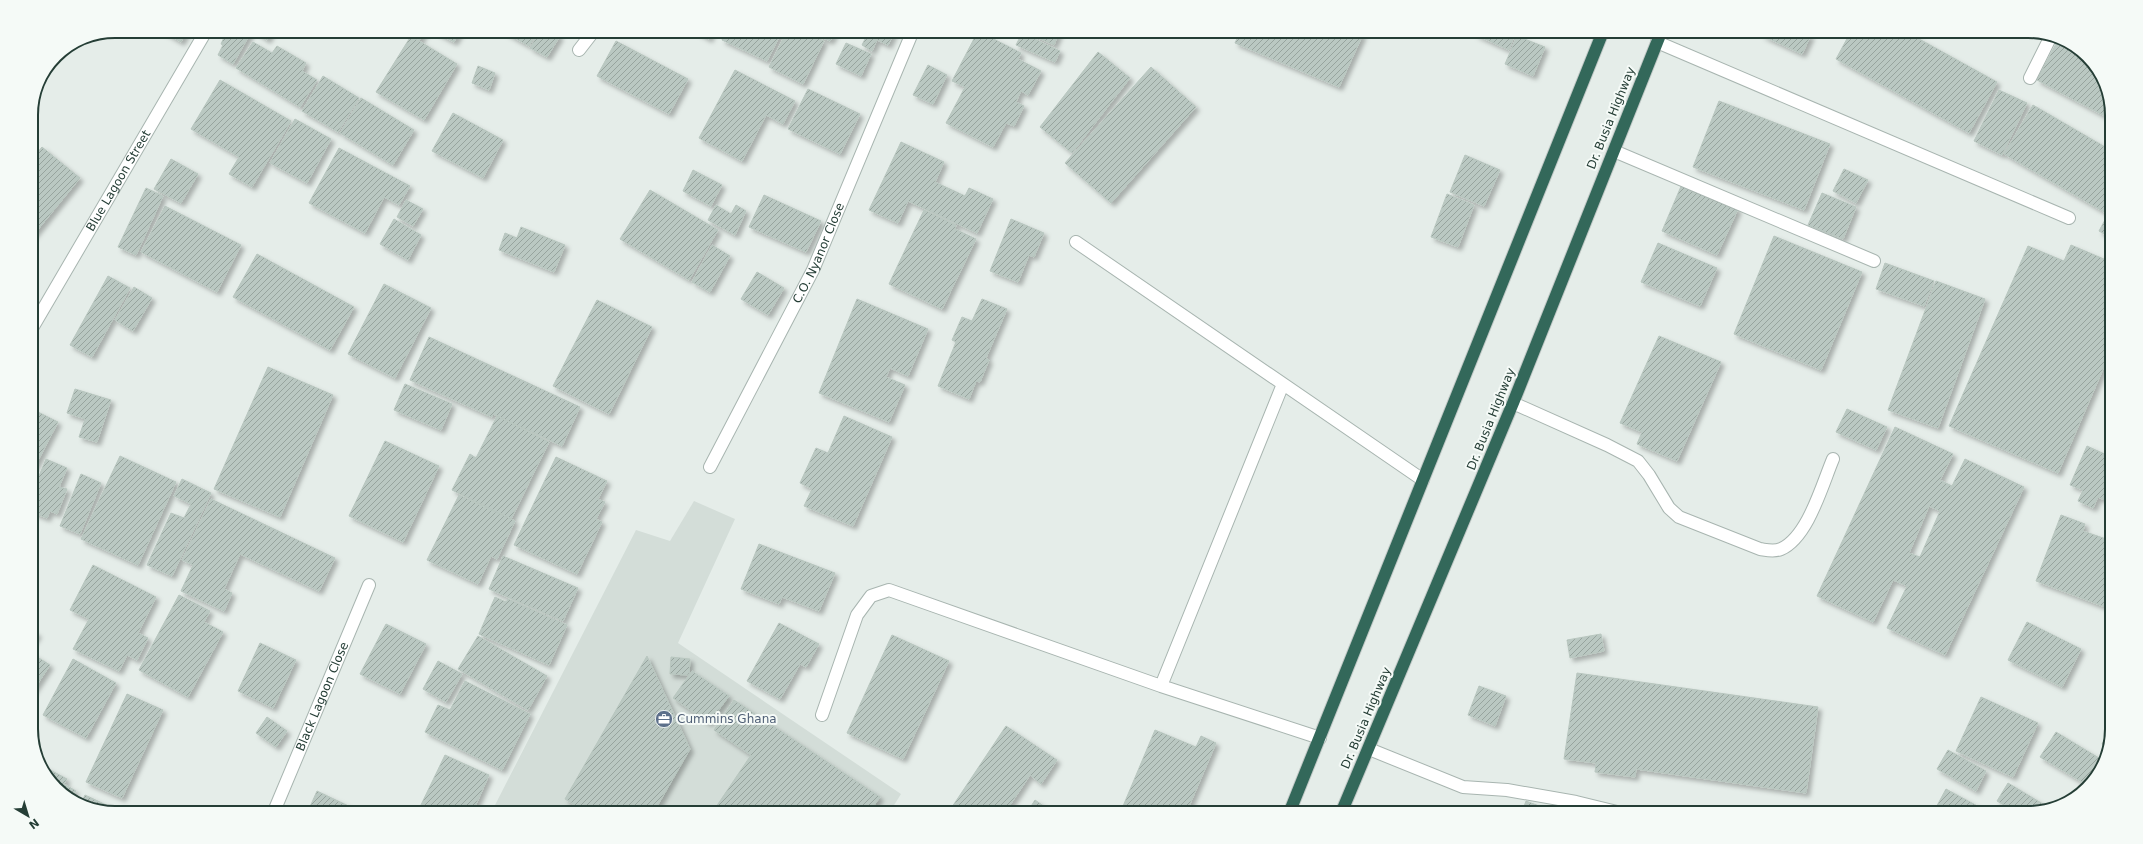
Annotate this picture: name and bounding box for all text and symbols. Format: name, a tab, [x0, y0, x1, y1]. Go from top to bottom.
street label: Dr. Busia Highway	[1584, 65, 1638, 171]
street label: Blue Lagoon Street	[83, 127, 154, 234]
street label: C.O. Nyanor Close	[790, 201, 847, 306]
street label: Dr. Busia Highway	[1464, 366, 1518, 472]
street label: Black Lagoon Close	[293, 640, 351, 753]
street label: Dr. Busia Highway	[1338, 665, 1394, 771]
office icon: Cummins Ghana	[654, 709, 674, 729]
place label: Cummins Ghana	[677, 712, 777, 726]
north arrow	[8, 796, 48, 836]
text: N	[26, 816, 41, 831]

